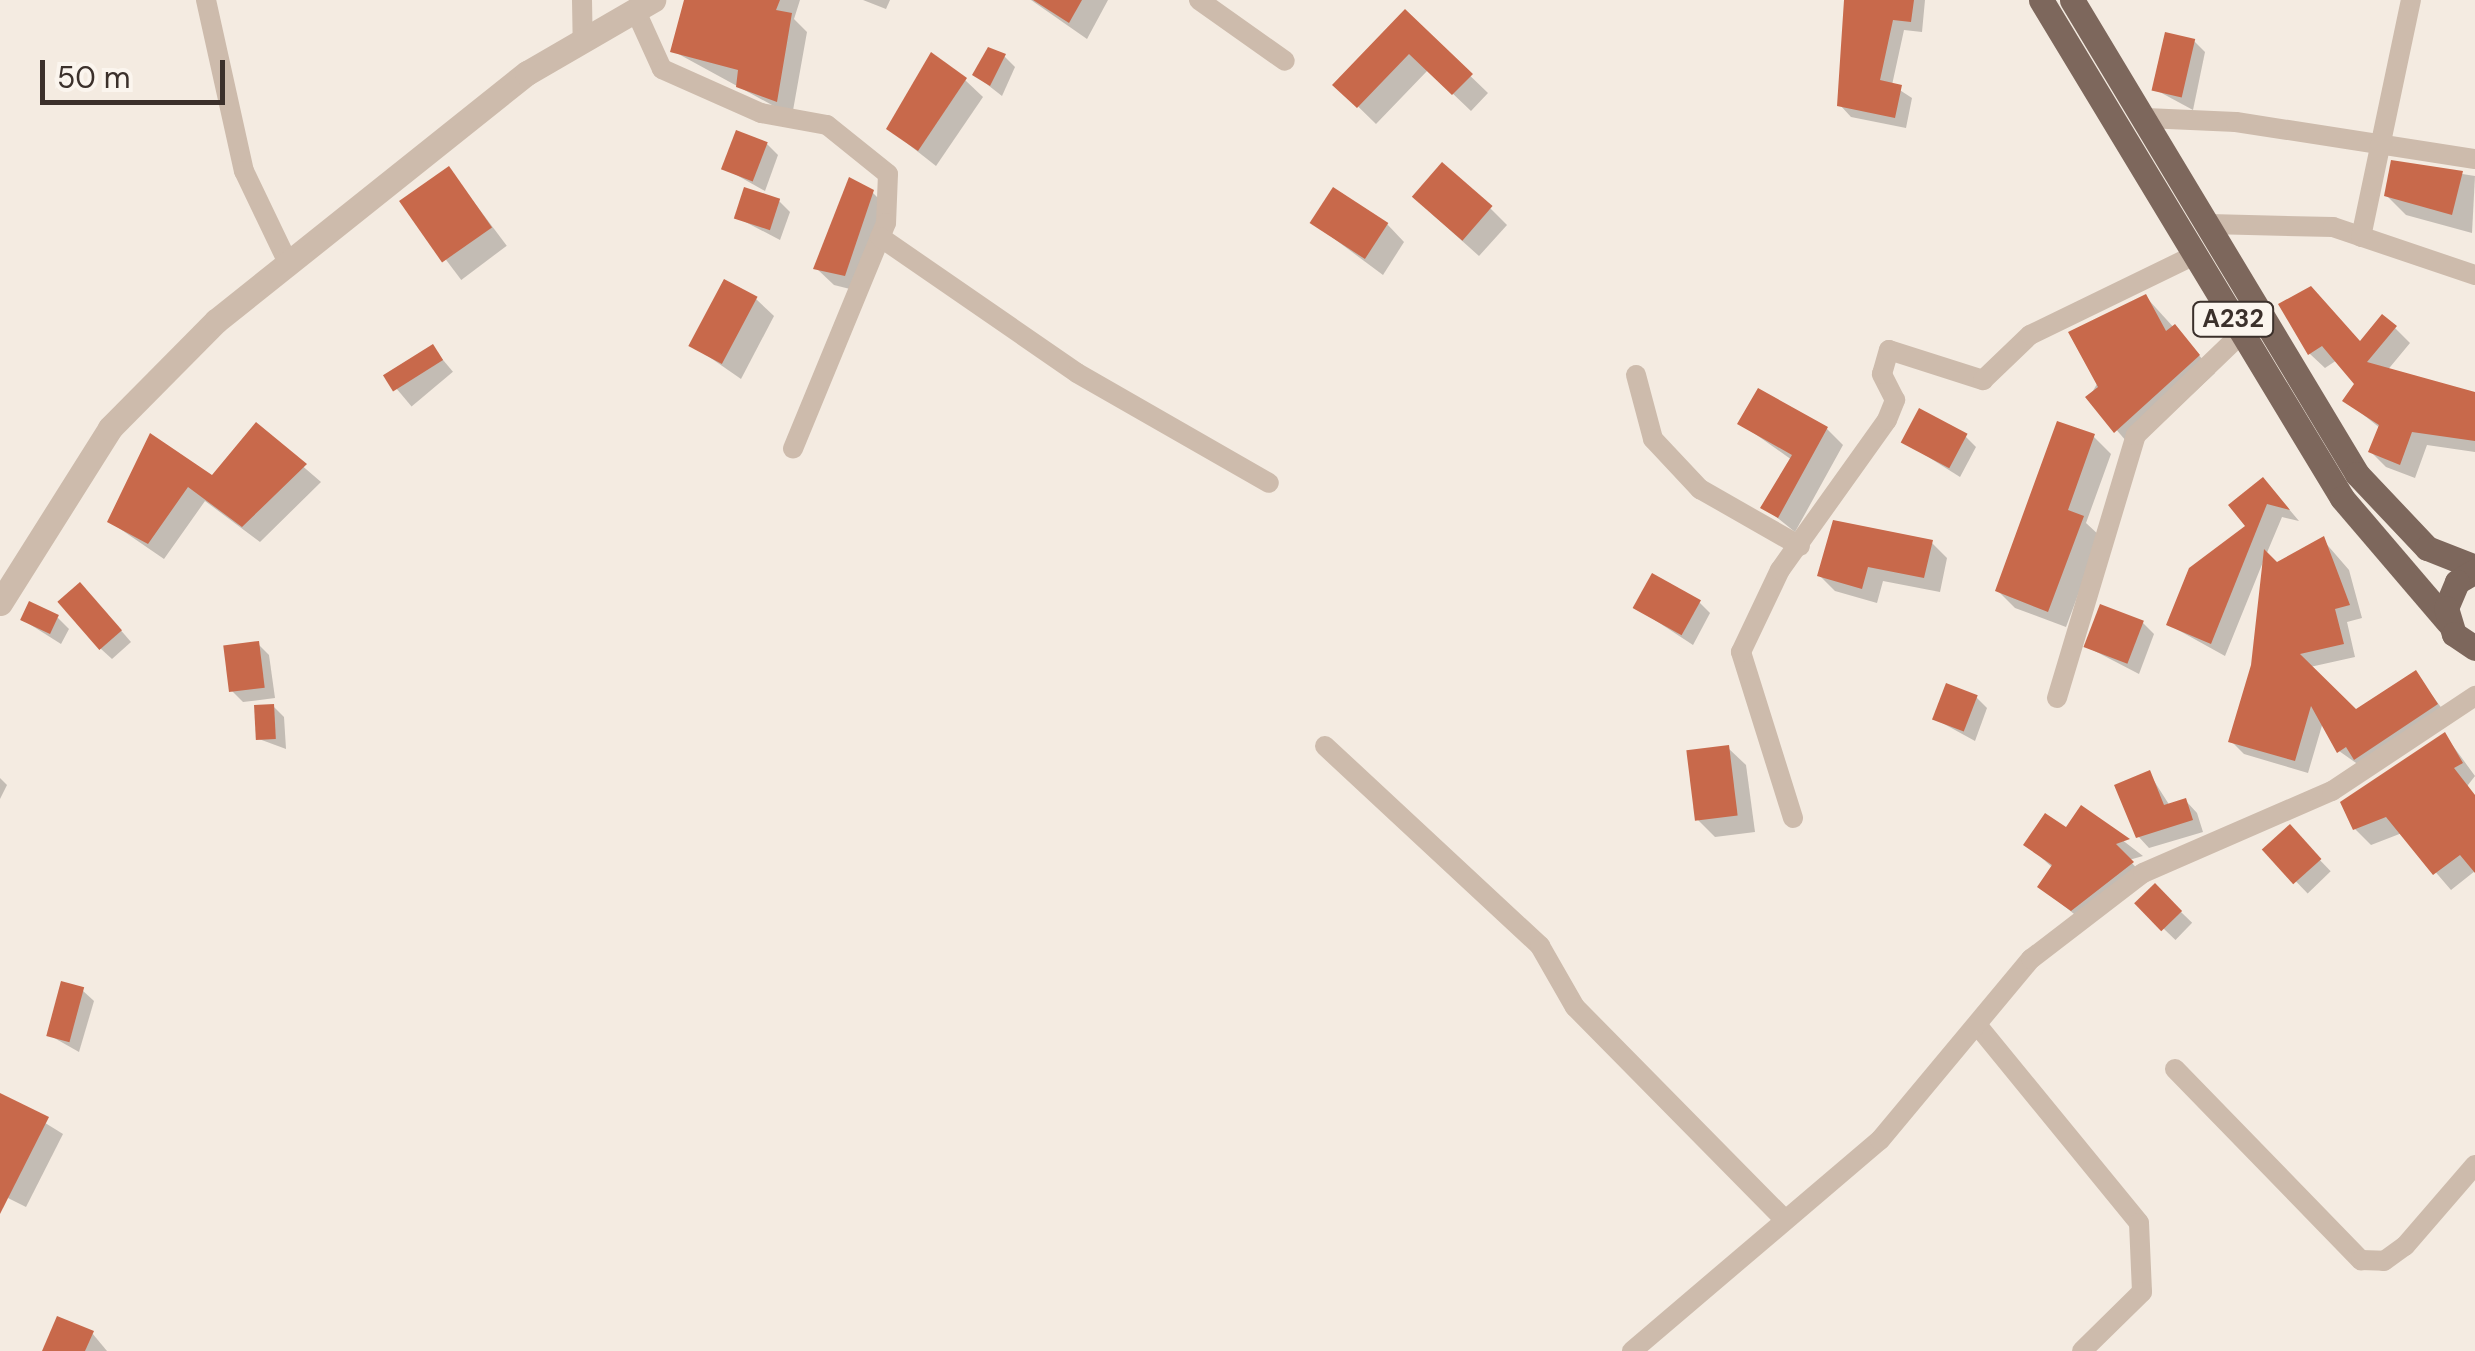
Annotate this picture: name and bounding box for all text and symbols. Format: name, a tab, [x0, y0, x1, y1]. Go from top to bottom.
scale bar	[45, 40, 230, 102]
text: 50 m	[57, 58, 131, 97]
road number: A232	[2190, 299, 2276, 339]

